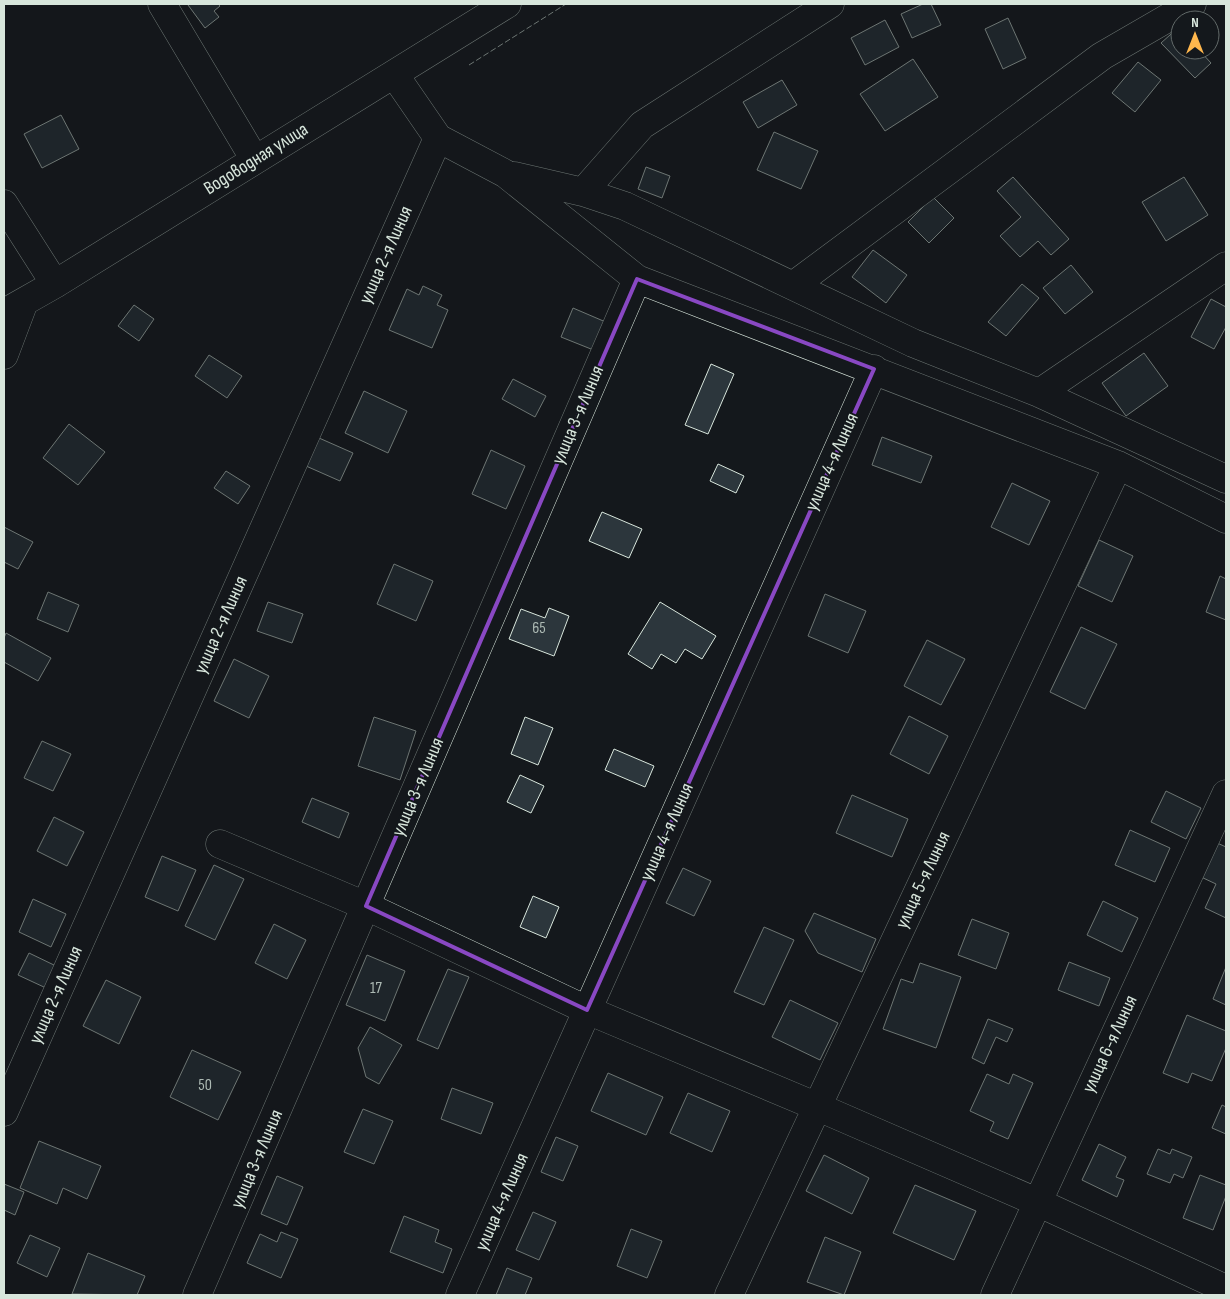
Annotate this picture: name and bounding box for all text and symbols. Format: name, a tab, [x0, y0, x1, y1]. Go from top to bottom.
north arrow	[1170, 10, 1220, 60]
text: N	[1191, 14, 1199, 31]
street label: Водоводная улица	[200, 118, 312, 200]
street label: улица 2-я Линия	[354, 203, 418, 307]
street label: улица 3-я Линия	[547, 362, 609, 468]
street label: улица 4-я Линия	[800, 409, 864, 515]
street label: улица 2-я Линия	[189, 573, 253, 677]
house number: 65	[532, 619, 546, 638]
street label: улица 3-я Линия	[387, 734, 449, 840]
street label: улица 4-я Линия	[635, 779, 699, 885]
street label: улица 5-я Линия	[891, 828, 955, 932]
street label: улица 2-я Линия	[24, 943, 88, 1047]
house number: 17	[370, 979, 383, 998]
street label: улица 6-я Линия	[1077, 991, 1143, 1097]
house number: 50	[198, 1076, 212, 1095]
street label: улица 3-я Линия	[226, 1106, 288, 1212]
street label: улица 4-я Линия	[470, 1149, 534, 1255]

